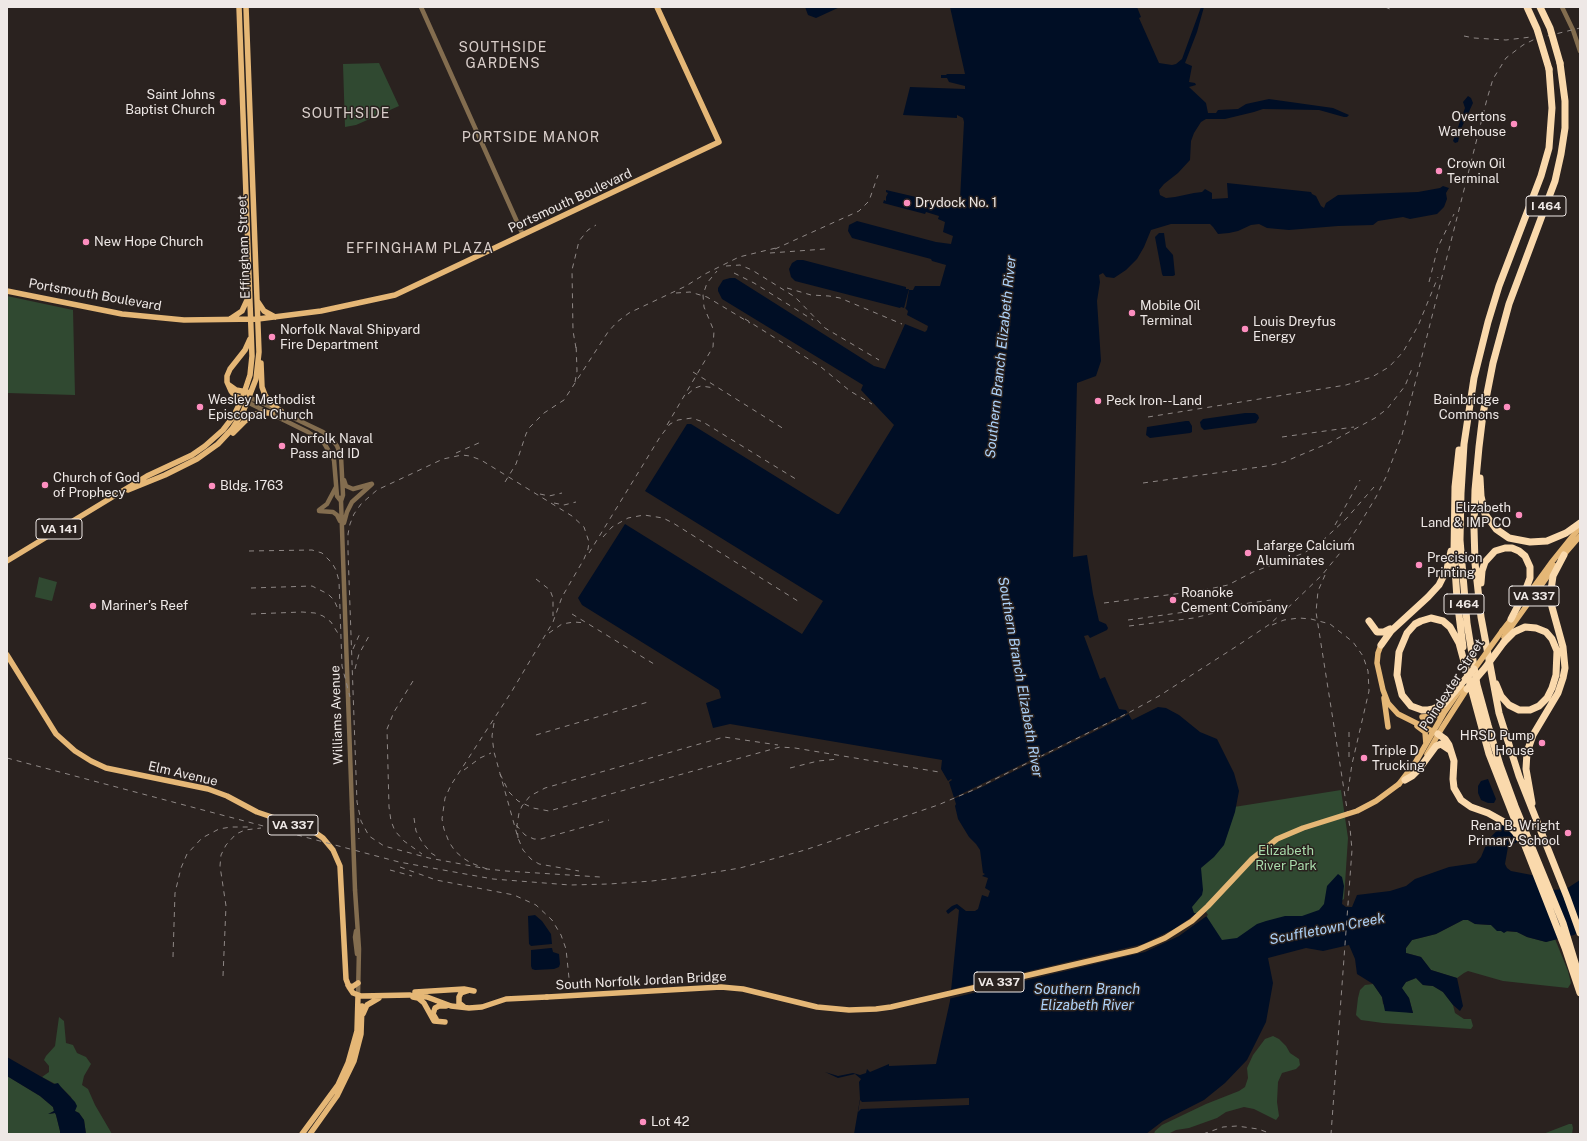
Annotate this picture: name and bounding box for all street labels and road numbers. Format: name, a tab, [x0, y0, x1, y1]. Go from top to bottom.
street label: Portsmouth Boulevard	[506, 165, 634, 237]
street label: Effingham Street	[234, 195, 254, 299]
road number: I 464	[1526, 196, 1566, 216]
street label: Portsmouth Boulevard	[27, 276, 163, 314]
road number: VA 141	[36, 519, 82, 539]
road number: VA 337	[1509, 586, 1559, 606]
road number: I 464	[1444, 594, 1484, 614]
street label: Poindexter Street	[1416, 636, 1488, 734]
street label: Williams Avenue	[327, 665, 347, 765]
street label: Elm Avenue	[147, 758, 219, 790]
road number: VA 337	[268, 815, 318, 835]
street label: South Norfolk Jordan Bridge	[555, 969, 727, 993]
road number: VA 337	[974, 972, 1024, 992]

